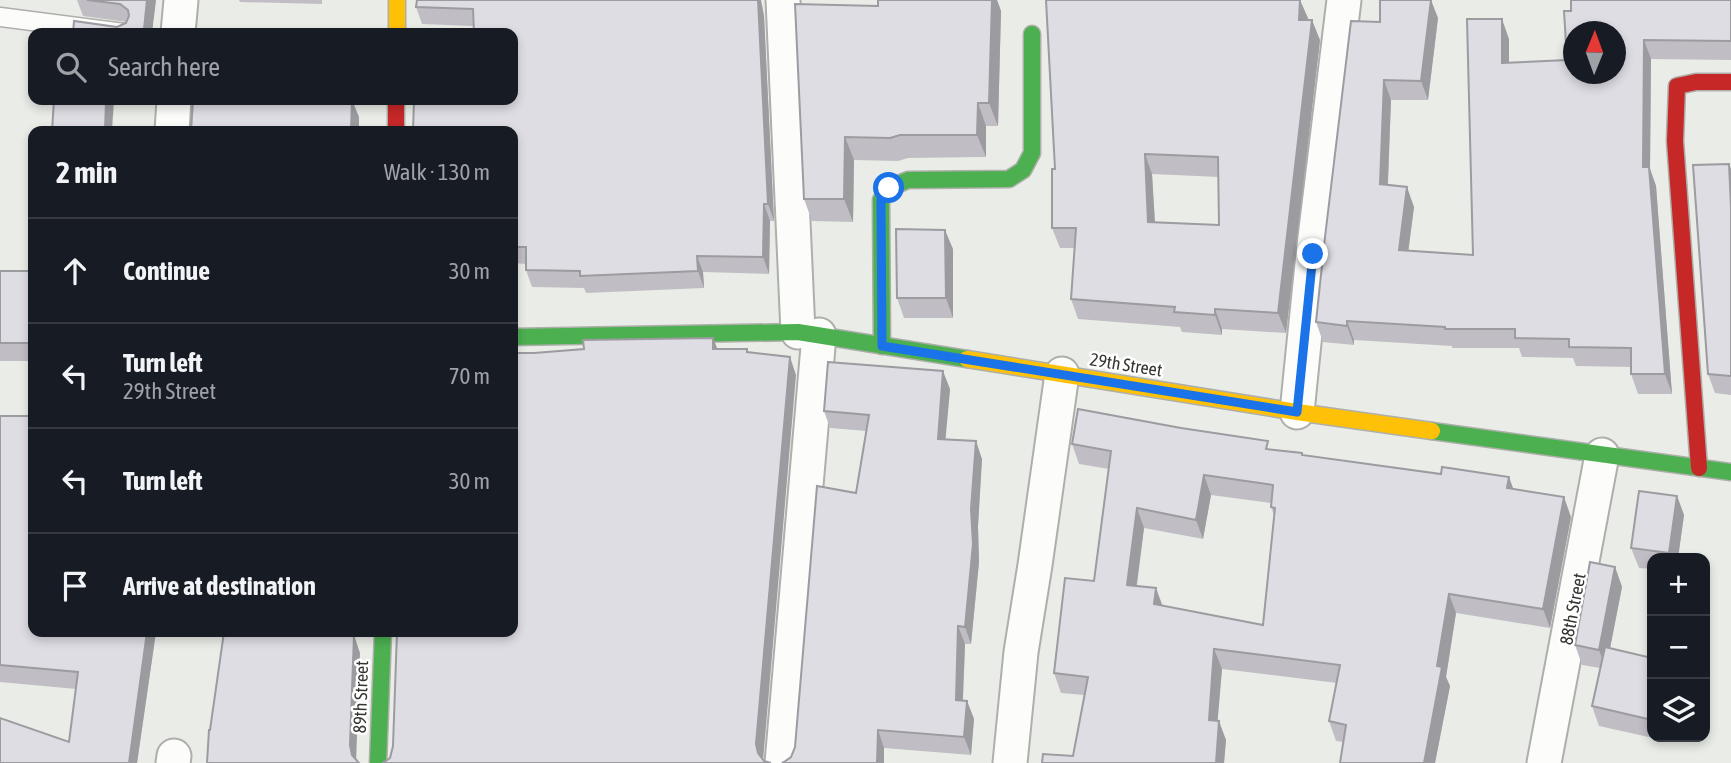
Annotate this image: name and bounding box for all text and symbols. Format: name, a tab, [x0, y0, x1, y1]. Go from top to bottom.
north arrow	[1563, 21, 1626, 84]
search box	[28, 28, 518, 105]
icon: search	[52, 48, 90, 86]
text: Search here	[108, 52, 220, 82]
text: 2 min	[56, 155, 117, 189]
text: Walk · 130 m	[384, 159, 490, 185]
route start	[873, 172, 904, 203]
route end	[1297, 238, 1328, 269]
icon: ahead	[56, 252, 94, 290]
text: Continue	[123, 256, 210, 286]
text: 30 m	[449, 258, 490, 284]
text: Turn left	[123, 348, 203, 378]
street label: 29th Street	[1088, 348, 1164, 381]
icon: left	[56, 357, 94, 395]
text: 70 m	[449, 363, 490, 389]
text: 29th Street	[123, 378, 216, 404]
icon: left	[56, 462, 94, 500]
text: Turn left	[123, 466, 203, 496]
text: 30 m	[449, 468, 490, 494]
map controls	[1647, 553, 1710, 742]
button: +	[1647, 553, 1710, 616]
icon: arrive	[56, 567, 94, 605]
text: Arrive at destination	[123, 571, 316, 601]
street label: 88th Street	[1555, 571, 1590, 647]
button: −	[1647, 616, 1710, 679]
street label: 89th Street	[349, 660, 372, 734]
button: layers	[1647, 679, 1710, 742]

